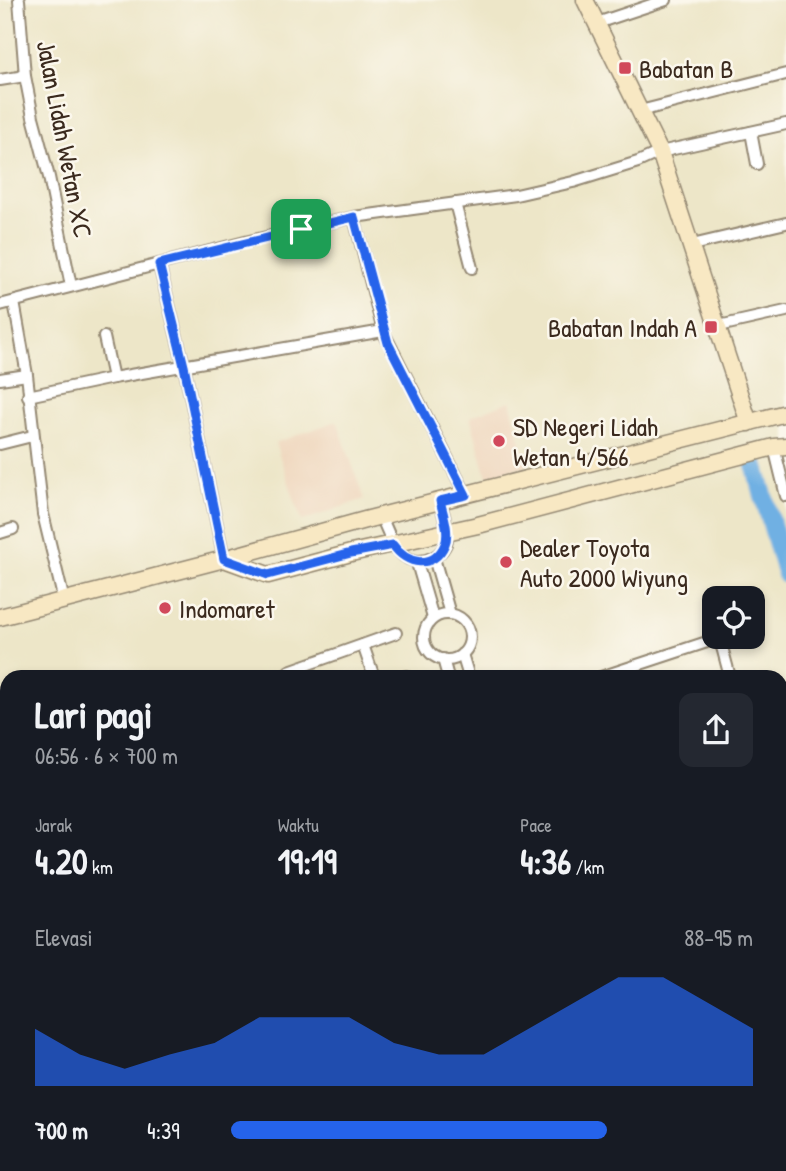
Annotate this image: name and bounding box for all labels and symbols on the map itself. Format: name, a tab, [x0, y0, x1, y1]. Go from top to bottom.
street label: Jalan Lidah Wetan XC	[29, 37, 101, 241]
place label: Babatan B	[639, 51, 733, 86]
marker: Babatan B	[617, 60, 633, 76]
pin	[271, 199, 331, 259]
place label: Babatan Indah A	[548, 310, 697, 345]
marker: Babatan Indah A	[703, 319, 719, 335]
place label: SD Negeri Lidah Wetan 4/566	[513, 409, 658, 474]
marker: SD Negeri Lidah Wetan 4/566	[491, 433, 507, 449]
place label: Dealer Toyota Auto 2000 Wiyung	[520, 530, 688, 595]
marker: Dealer Toyota Auto 2000 Wiyung	[498, 554, 514, 570]
place label: Indomaret	[179, 591, 276, 626]
marker: Indomaret	[157, 600, 173, 616]

